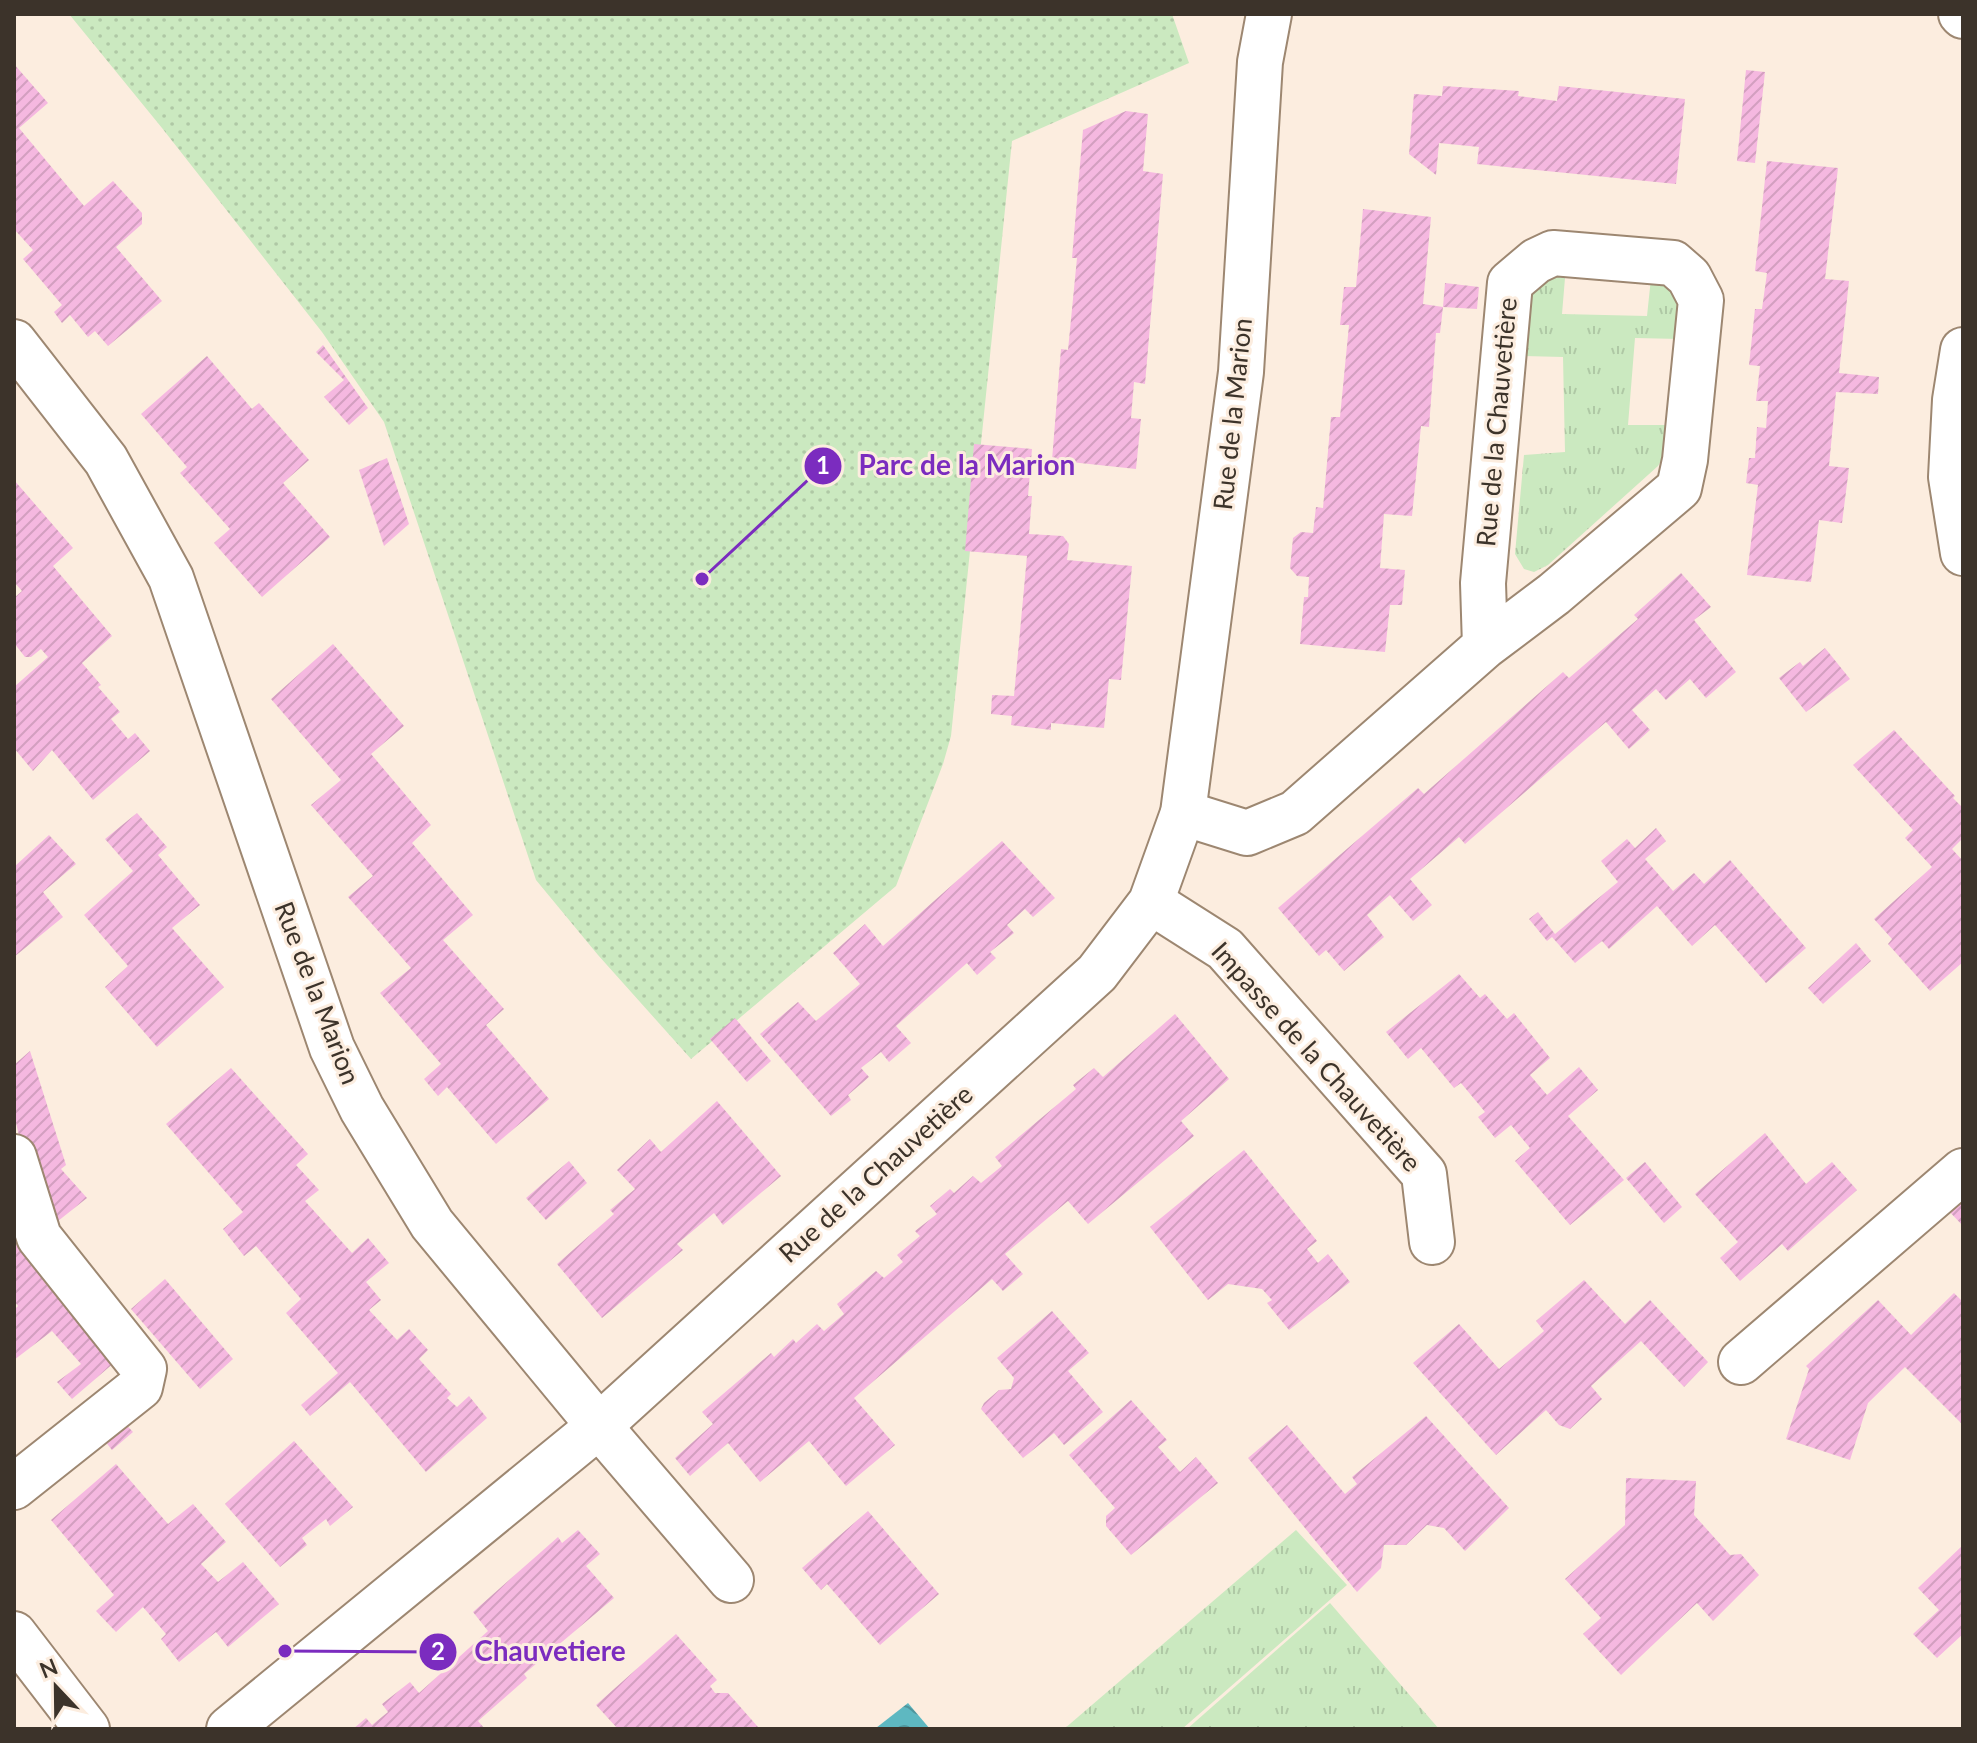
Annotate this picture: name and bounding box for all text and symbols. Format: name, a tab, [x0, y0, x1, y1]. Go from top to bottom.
street label: Rue de la Chauvetière	[1469, 296, 1523, 548]
street label: Rue de la Marion	[1206, 316, 1258, 512]
callout: Parc de la Marion	[803, 440, 1091, 492]
text: Parc de la Marion	[859, 447, 1075, 481]
text: 1	[816, 450, 830, 479]
street label: Rue de la Marion	[268, 897, 367, 1088]
street label: Impasse de la Chauvetière	[1205, 935, 1428, 1178]
street label: Rue de la Chauvetière	[772, 1078, 979, 1269]
callout: Chauvetiere	[418, 1626, 642, 1678]
text: Chauvetiere	[474, 1633, 626, 1667]
text: 2	[431, 1636, 445, 1665]
north arrow	[16, 1647, 96, 1727]
text: N	[35, 1652, 61, 1684]

